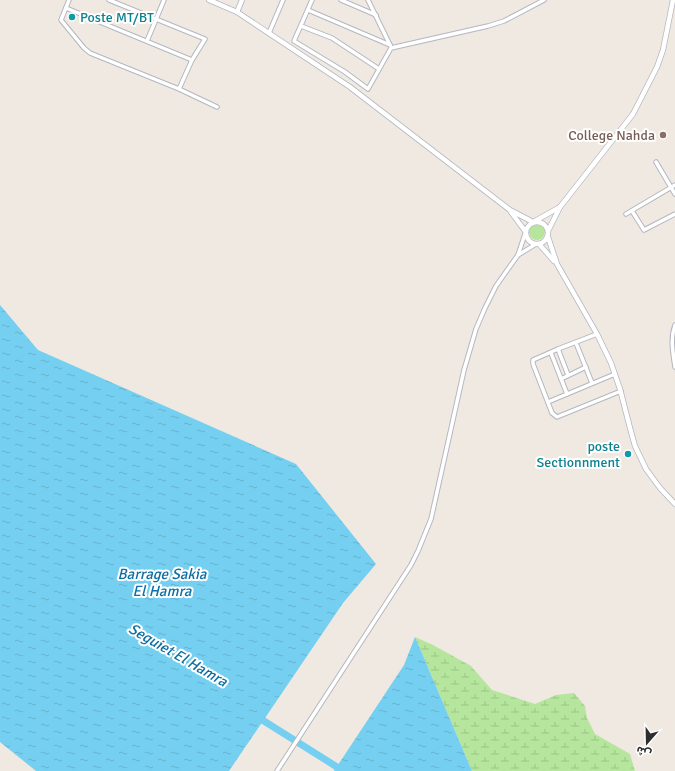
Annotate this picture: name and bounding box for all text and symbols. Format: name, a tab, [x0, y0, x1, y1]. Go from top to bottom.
place label: Poste MT/BT	[80, 9, 154, 26]
marker: Poste MT/BT	[67, 12, 77, 22]
place label: College Nahda	[568, 127, 655, 144]
marker: College Nahda	[658, 130, 668, 140]
place label: poste Sectionnment	[537, 438, 620, 471]
marker: poste Sectionnment	[623, 449, 633, 459]
water label: Barrage Sakia El Hamra	[118, 565, 207, 600]
water label: Seguiet El Hamra	[125, 619, 231, 691]
north arrow	[627, 723, 667, 763]
text: ش	[634, 743, 653, 761]

